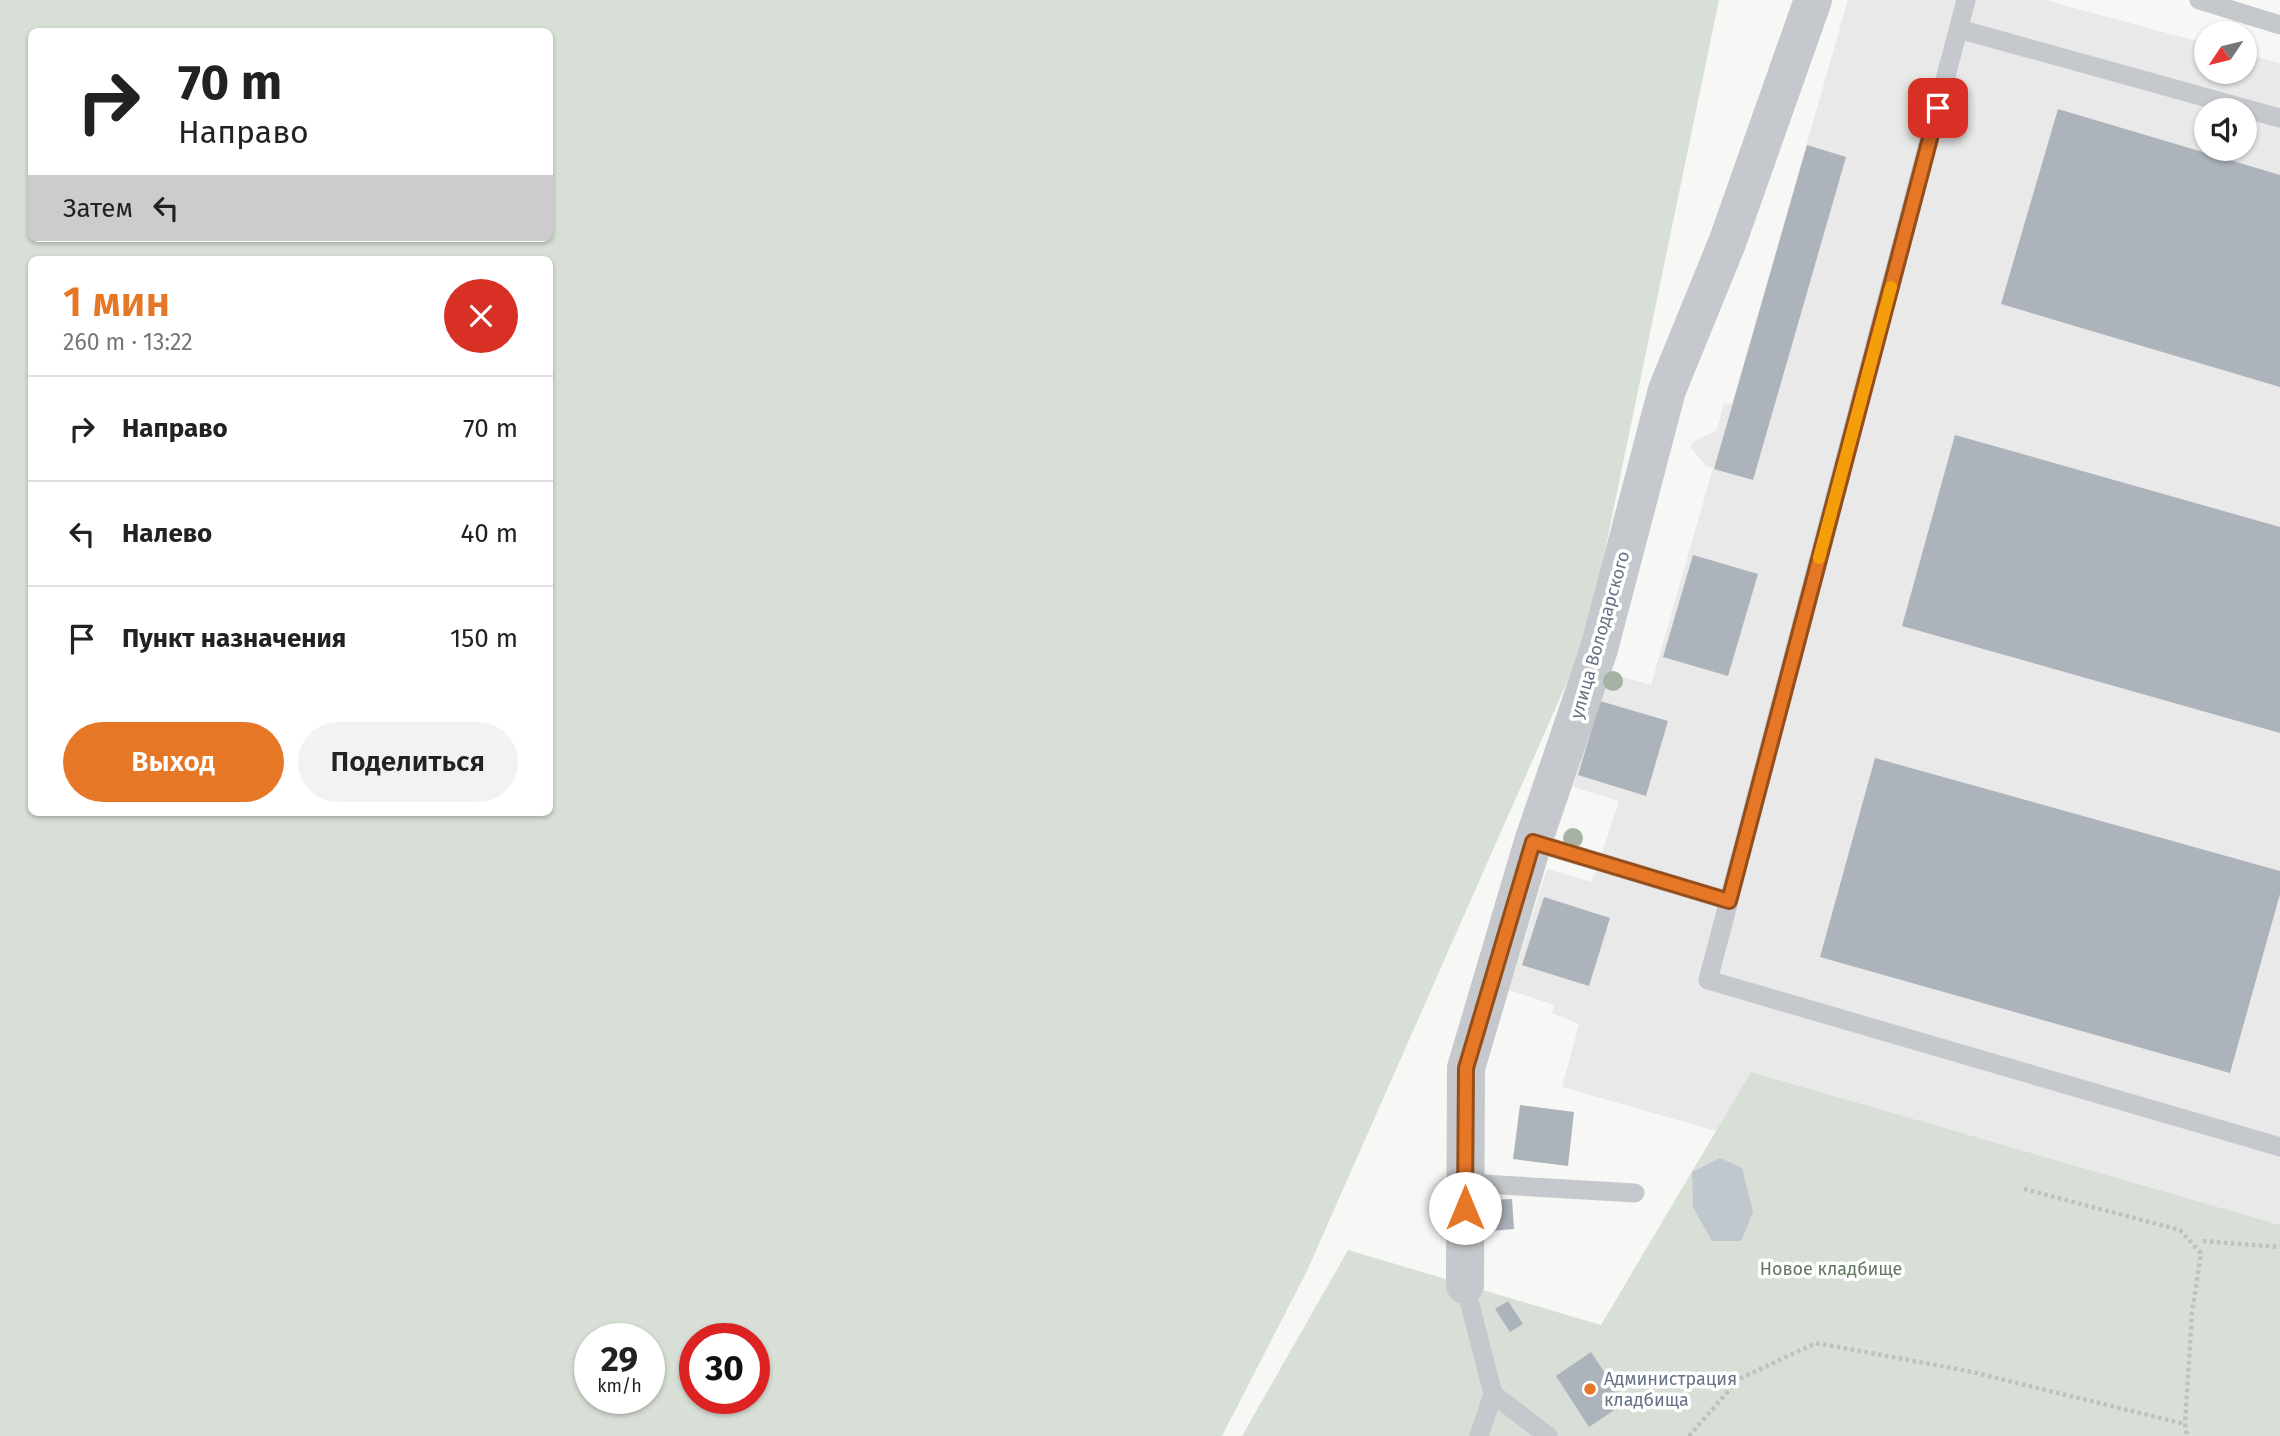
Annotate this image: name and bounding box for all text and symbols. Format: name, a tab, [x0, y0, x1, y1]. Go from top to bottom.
north arrow	[2194, 21, 2258, 84]
map controls	[2194, 21, 2257, 161]
text: 70 m	[178, 53, 282, 112]
icon: right	[63, 56, 154, 147]
pin	[1908, 78, 1968, 138]
icon: arrive	[1919, 89, 1957, 127]
button: sound	[2194, 98, 2257, 161]
text: Направо	[178, 113, 309, 151]
icon: left	[147, 189, 185, 227]
text: Затем	[63, 193, 133, 224]
text: 1 мин	[63, 277, 170, 327]
button: close	[444, 279, 518, 353]
text: 260 m · 13:22	[63, 328, 193, 356]
icon: right	[63, 410, 101, 448]
text: Направо	[122, 413, 228, 444]
text: 70 m	[463, 413, 518, 444]
icon: left	[63, 515, 101, 553]
text: Налево	[122, 518, 212, 549]
text: 40 m	[460, 518, 518, 549]
street label: улица Володарского	[1566, 549, 1634, 721]
icon: arrive	[63, 620, 101, 658]
text: Пункт назначения	[122, 623, 346, 654]
text: 150 m	[450, 623, 518, 654]
button: Выход	[63, 722, 284, 802]
button: Поделиться	[298, 722, 518, 802]
position arrow	[1428, 1171, 1502, 1245]
park label: Новое кладбище	[1760, 1258, 1902, 1280]
speed limit sign: 30	[679, 1323, 770, 1414]
text: 29	[601, 1338, 638, 1380]
place label: Администрация кладбища	[1604, 1368, 1737, 1411]
text: km/h	[597, 1375, 642, 1397]
marker: Администрация кладбища	[1582, 1381, 1598, 1397]

